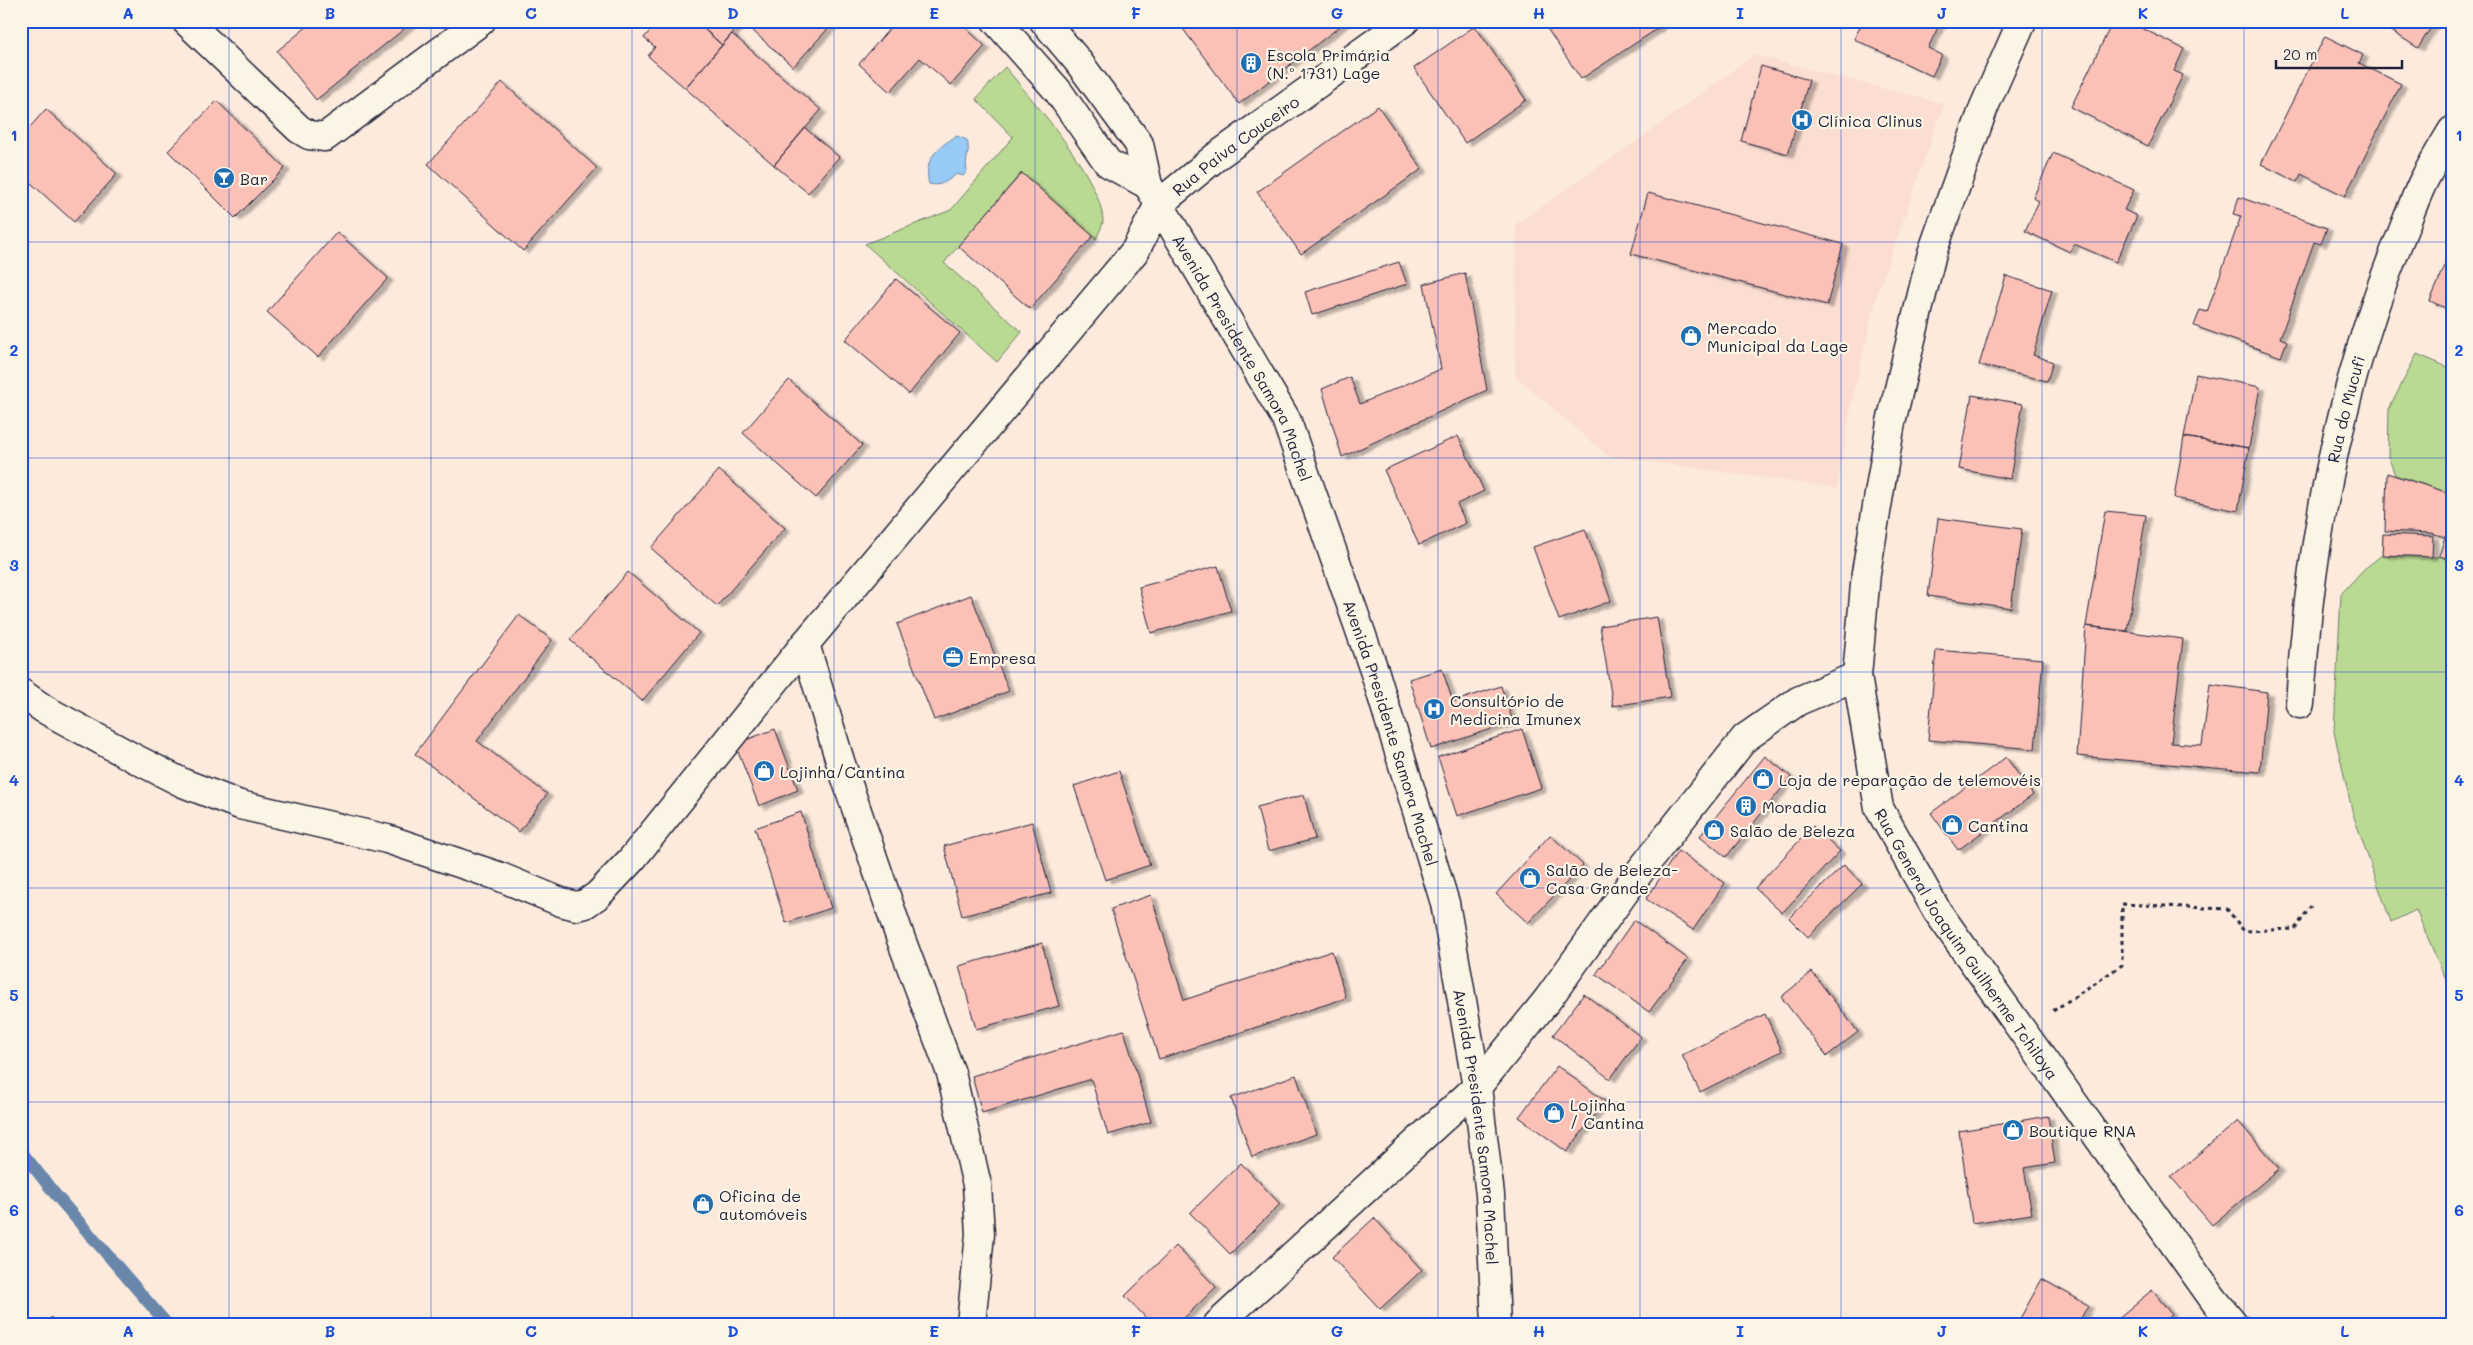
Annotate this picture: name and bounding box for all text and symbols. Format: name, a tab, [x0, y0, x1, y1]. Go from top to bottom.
text: A	[122, 2, 134, 23]
text: B	[325, 2, 335, 23]
text: C	[525, 2, 537, 23]
text: D	[727, 2, 739, 23]
text: E	[929, 2, 939, 23]
text: F	[1131, 2, 1141, 23]
text: G	[1331, 2, 1343, 23]
text: H	[1533, 2, 1545, 23]
text: I	[1736, 2, 1744, 23]
text: J	[1937, 2, 1947, 23]
text: K	[2138, 2, 2148, 23]
text: L	[2340, 2, 2350, 23]
scale bar	[2276, 38, 2402, 70]
place label: Escola Primária (N.º 1731) Lage	[1267, 44, 1390, 83]
text: 20 m	[2283, 44, 2317, 64]
building icon: Escola Primária (N.º 1731) Lage	[1239, 51, 1263, 75]
street label: Rua Paiva Couceiro	[1167, 90, 1303, 200]
hospital icon: Clínica Clinus	[1790, 108, 1814, 132]
place label: Clínica Clinus	[1818, 110, 1922, 131]
text: 1	[10, 124, 18, 145]
text: 1	[2455, 124, 2463, 145]
bar icon: Bar	[212, 166, 236, 190]
place label: Bar	[240, 168, 268, 189]
street label: Avenida Presidente Samora Machel	[1169, 230, 1317, 484]
place label: Mercado Municipal da Lage	[1707, 317, 1848, 356]
shop icon: Mercado Municipal da Lage	[1679, 324, 1703, 348]
text: 2	[10, 339, 19, 360]
text: 2	[2455, 339, 2464, 360]
street label: Rua do Mucufi	[2321, 353, 2369, 464]
text: 3	[9, 554, 19, 575]
text: 3	[2454, 554, 2464, 575]
street label: Avenida Presidente Samora Machel	[1340, 597, 1443, 868]
office icon: Empresa	[941, 645, 965, 669]
place label: Empresa	[969, 647, 1037, 668]
place label: Consultório de Medicina Imunex	[1450, 690, 1581, 729]
hospital icon: Consultório de Medicina Imunex	[1422, 697, 1446, 721]
shop icon: Lojinha/Cantina	[752, 759, 776, 783]
place label: Lojinha/Cantina	[780, 761, 905, 782]
shop icon: Loja de reparação de telemovéis	[1751, 767, 1775, 791]
text: 4	[9, 769, 19, 790]
place label: Loja de reparação de telemovéis	[1779, 769, 2041, 790]
text: 4	[2454, 769, 2464, 790]
building icon: Moradia	[1734, 794, 1758, 818]
place label: Moradia	[1762, 796, 1827, 817]
street label: Rua General Joaquim Guilherme Tchiloya	[1871, 804, 2064, 1083]
shop icon: Cantina	[1940, 813, 1964, 837]
place label: Cantina	[1968, 815, 2029, 836]
shop icon: Salão de Beleza	[1702, 818, 1726, 842]
place label: Salão de Beleza	[1730, 820, 1855, 841]
place label: Salão de Beleza- Casa Grande	[1546, 859, 1678, 898]
shop icon: Salão de Beleza- Casa Grande	[1518, 866, 1542, 890]
text: 5	[9, 984, 19, 1005]
text: 5	[2454, 984, 2464, 1005]
street label: Avenida Presidente Samora Machel	[1450, 987, 1504, 1265]
place label: Lojinha / Cantina	[1570, 1094, 1645, 1133]
shop icon: Lojinha / Cantina	[1542, 1101, 1566, 1125]
shop icon: Boutique RNA	[2001, 1118, 2025, 1142]
place label: Boutique RNA	[2029, 1120, 2136, 1141]
place label: Oficina de automóveis	[719, 1185, 808, 1224]
shop icon: Oficina de automóveis	[691, 1192, 715, 1216]
text: 6	[9, 1199, 19, 1220]
text: 6	[2454, 1199, 2464, 1220]
text: A	[122, 1320, 134, 1341]
text: B	[325, 1320, 335, 1341]
text: C	[525, 1320, 537, 1341]
text: D	[727, 1320, 739, 1341]
text: E	[929, 1320, 939, 1341]
text: F	[1131, 1320, 1141, 1341]
text: G	[1331, 1320, 1343, 1341]
text: H	[1533, 1320, 1545, 1341]
text: I	[1736, 1320, 1744, 1341]
text: J	[1937, 1320, 1947, 1341]
text: K	[2138, 1320, 2148, 1341]
text: L	[2340, 1320, 2350, 1341]

